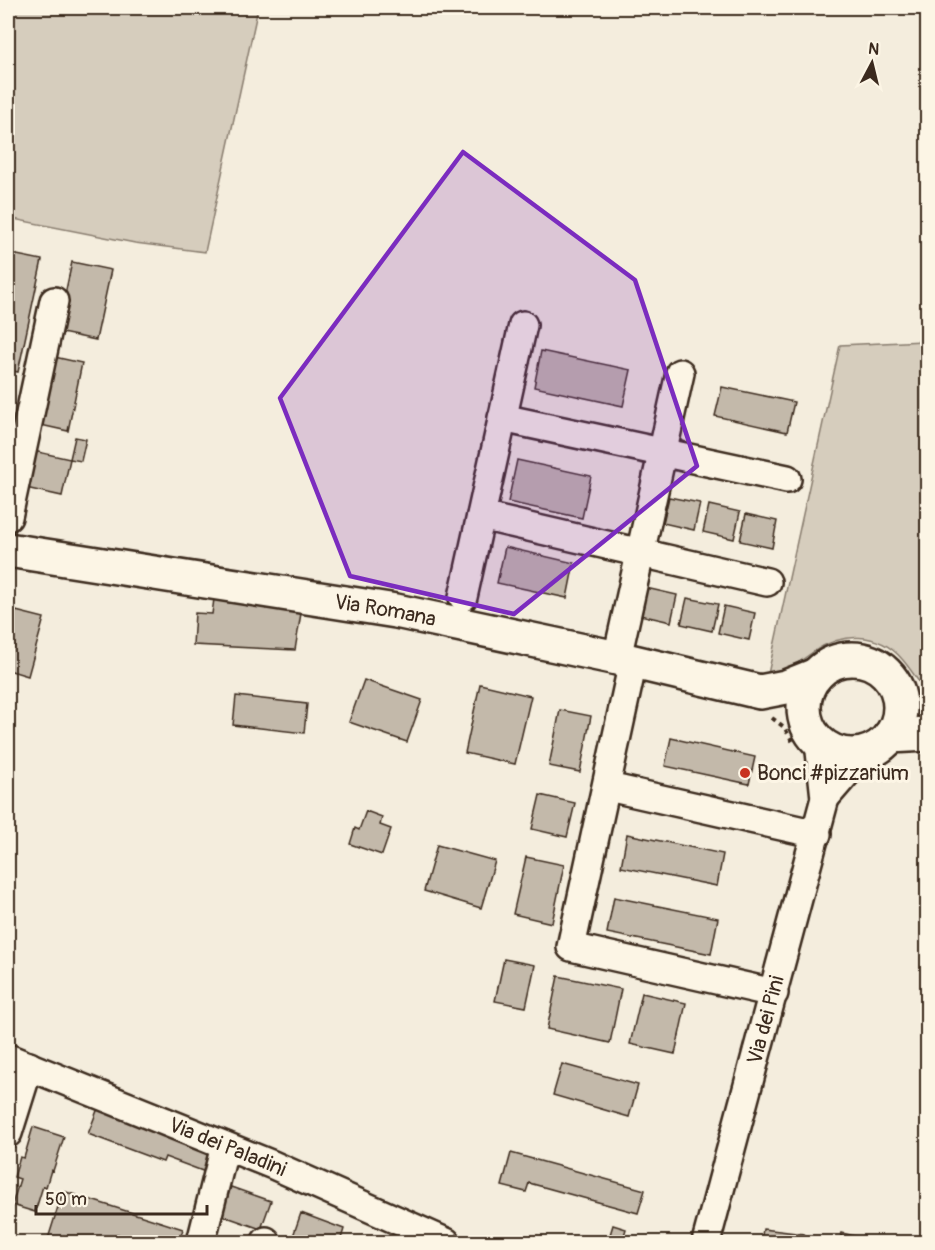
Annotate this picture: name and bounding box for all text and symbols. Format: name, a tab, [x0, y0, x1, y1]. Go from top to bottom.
north arrow	[842, 33, 902, 93]
text: N	[867, 39, 880, 60]
street label: Via Romana	[332, 588, 439, 633]
place label: Bonci #pizzarium	[757, 760, 909, 787]
marker: Bonci #pizzarium	[738, 766, 752, 780]
street label: Via dei Pini	[741, 972, 790, 1067]
street label: Via dei Paladini	[165, 1111, 291, 1183]
scale bar	[36, 1178, 207, 1216]
text: 50 m	[45, 1188, 87, 1211]

